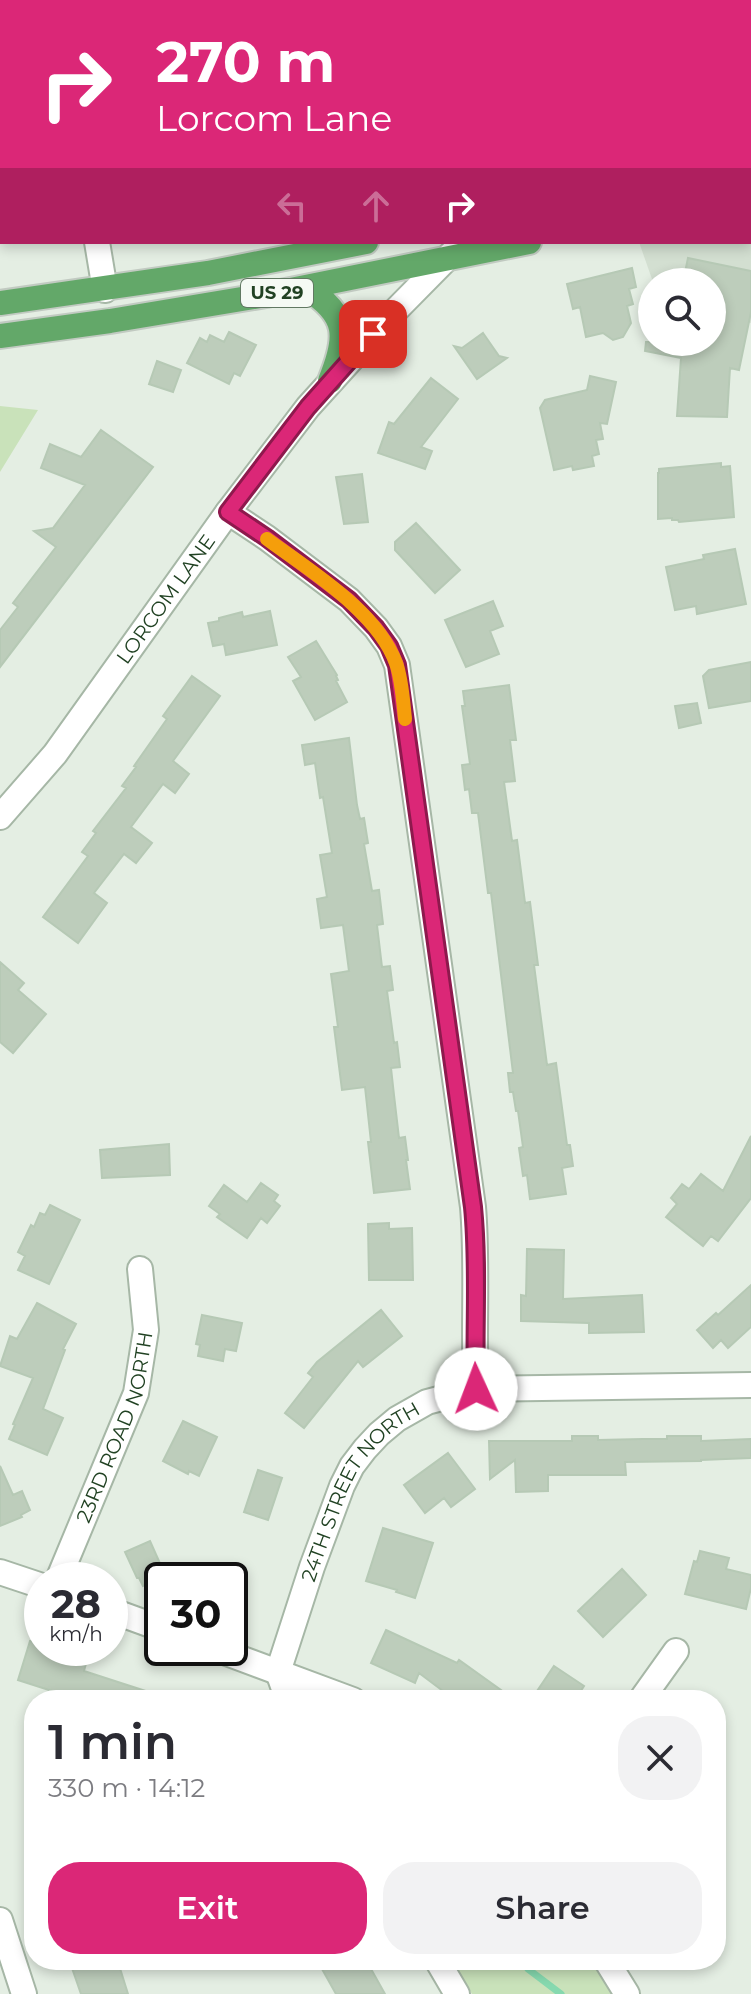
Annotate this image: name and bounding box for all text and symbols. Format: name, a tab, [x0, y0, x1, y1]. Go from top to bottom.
text: 270 m	[156, 28, 335, 96]
icon: right	[24, 32, 128, 136]
text: Lorcom Lane	[156, 96, 392, 140]
icon: left	[270, 184, 314, 228]
icon: ahead	[354, 184, 398, 228]
icon: right	[438, 184, 482, 228]
map controls	[638, 268, 726, 356]
button: search	[638, 268, 726, 356]
road number: US 29	[241, 279, 313, 307]
pin	[339, 300, 407, 368]
icon: arrive	[351, 312, 395, 356]
street label: LORCOM LANE	[111, 530, 220, 668]
street label: 23RD ROAD NORTH	[71, 1330, 158, 1526]
position arrow	[434, 1347, 518, 1431]
street label: 24TH STREET NORTH	[296, 1397, 424, 1584]
speed limit sign: 30	[144, 1562, 248, 1666]
text: 28	[51, 1579, 101, 1628]
text: km/h	[49, 1622, 103, 1646]
text: 1 min	[48, 1713, 177, 1771]
button: close	[618, 1716, 702, 1800]
text: 330 m · 14:12	[48, 1772, 205, 1804]
button: Exit	[48, 1862, 367, 1954]
button: Share	[383, 1862, 702, 1954]

